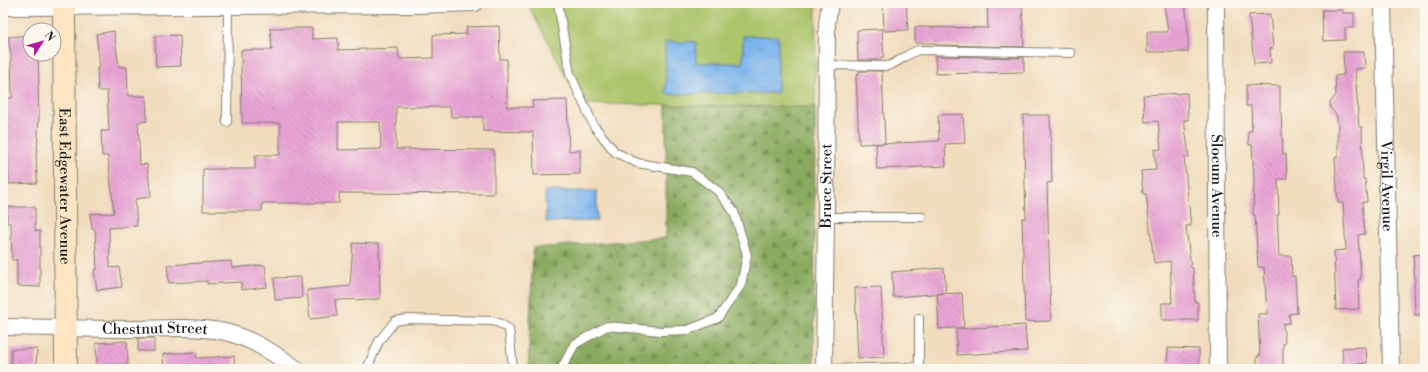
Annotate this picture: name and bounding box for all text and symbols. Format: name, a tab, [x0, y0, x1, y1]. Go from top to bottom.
north arrow	[22, 22, 62, 62]
text: N	[41, 29, 58, 45]
street label: East Edgewater Avenue	[55, 107, 75, 265]
street label: Slocum Avenue	[1207, 134, 1227, 238]
street label: Virgil Avenue	[1376, 139, 1397, 232]
street label: Bruce Street	[816, 143, 836, 230]
street label: Chestnut Street	[102, 318, 209, 339]

